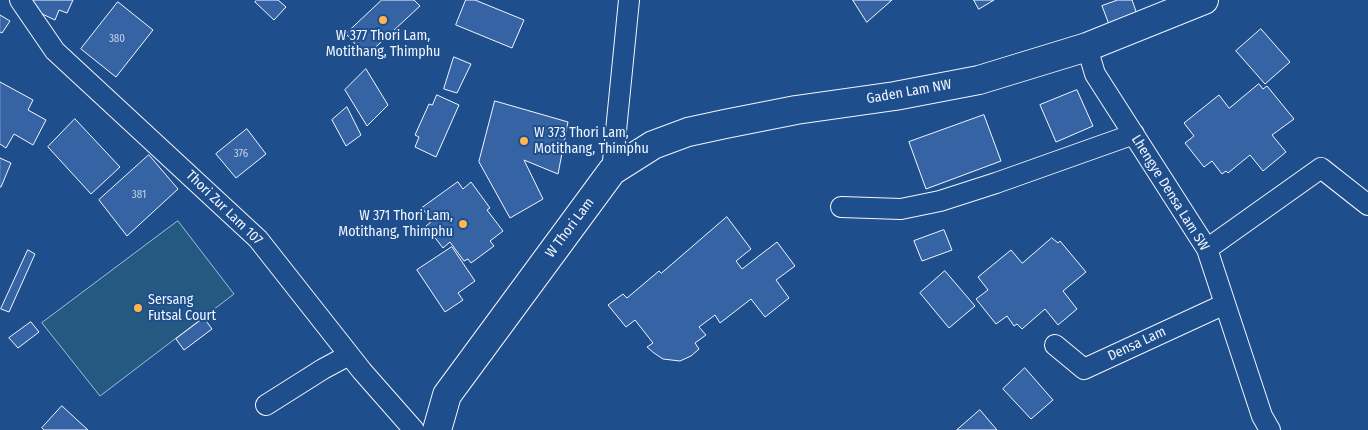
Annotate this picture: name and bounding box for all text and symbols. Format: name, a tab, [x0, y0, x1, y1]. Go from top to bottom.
marker: W 377 Thori Lam, Motithang, Thimphu	[377, 14, 389, 26]
place label: W 377 Thori Lam, Motithang, Thimphu	[326, 28, 440, 60]
house number: 380	[109, 32, 125, 46]
street label: Gaden Lam NW	[865, 76, 953, 108]
place label: W 373 Thori Lam, Motithang, Thimphu	[534, 125, 649, 158]
street label: Lhengye Densa Lam SW	[1128, 132, 1212, 254]
marker: W 373 Thori Lam, Motithang, Thimphu	[518, 135, 530, 147]
house number: 376	[234, 147, 248, 161]
street label: Thori Zur Lam 107	[182, 167, 266, 249]
house number: 381	[132, 188, 146, 202]
street label: W Thori Lam	[542, 195, 598, 261]
place label: W 371 Thori Lam, Motithang, Thimphu	[338, 208, 453, 240]
marker: W 371 Thori Lam, Motithang, Thimphu	[457, 218, 469, 230]
place label: Sersang Futsal Court	[148, 292, 216, 324]
marker: Sersang Futsal Court	[132, 302, 144, 314]
street label: Densa Lam	[1105, 323, 1169, 365]

